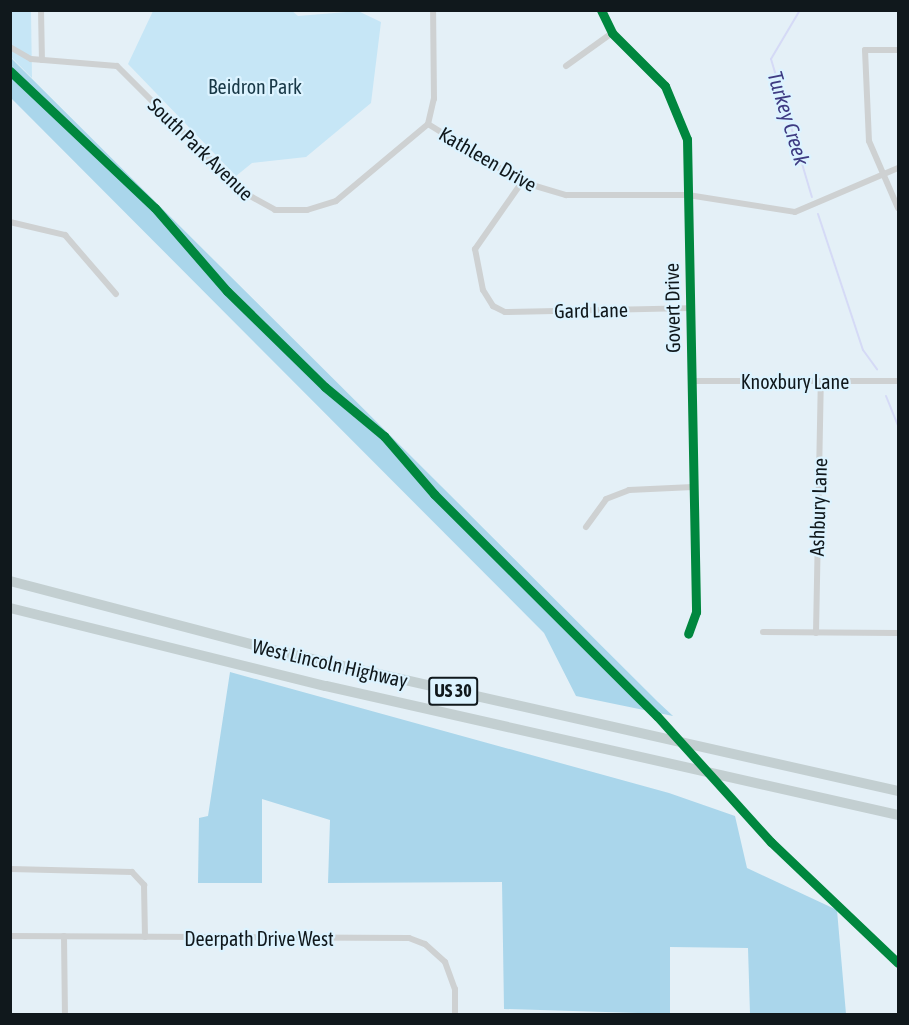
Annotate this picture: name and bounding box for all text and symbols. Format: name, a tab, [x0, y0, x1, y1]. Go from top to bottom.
water label: Turkey Creek	[763, 68, 815, 168]
park label: Beidron Park	[208, 74, 302, 98]
street label: South Park Avenue	[143, 93, 259, 205]
street label: Kathleen Drive	[435, 121, 541, 197]
street label: Govert Drive	[659, 263, 685, 353]
street label: Gard Lane	[554, 297, 628, 323]
street label: Knoxbury Lane	[741, 369, 849, 393]
street label: Ashbury Lane	[804, 457, 832, 557]
street label: West Lincoln Highway	[250, 633, 410, 693]
road number: US 30	[428, 676, 478, 706]
street label: Deerpath Drive West	[184, 926, 334, 950]

